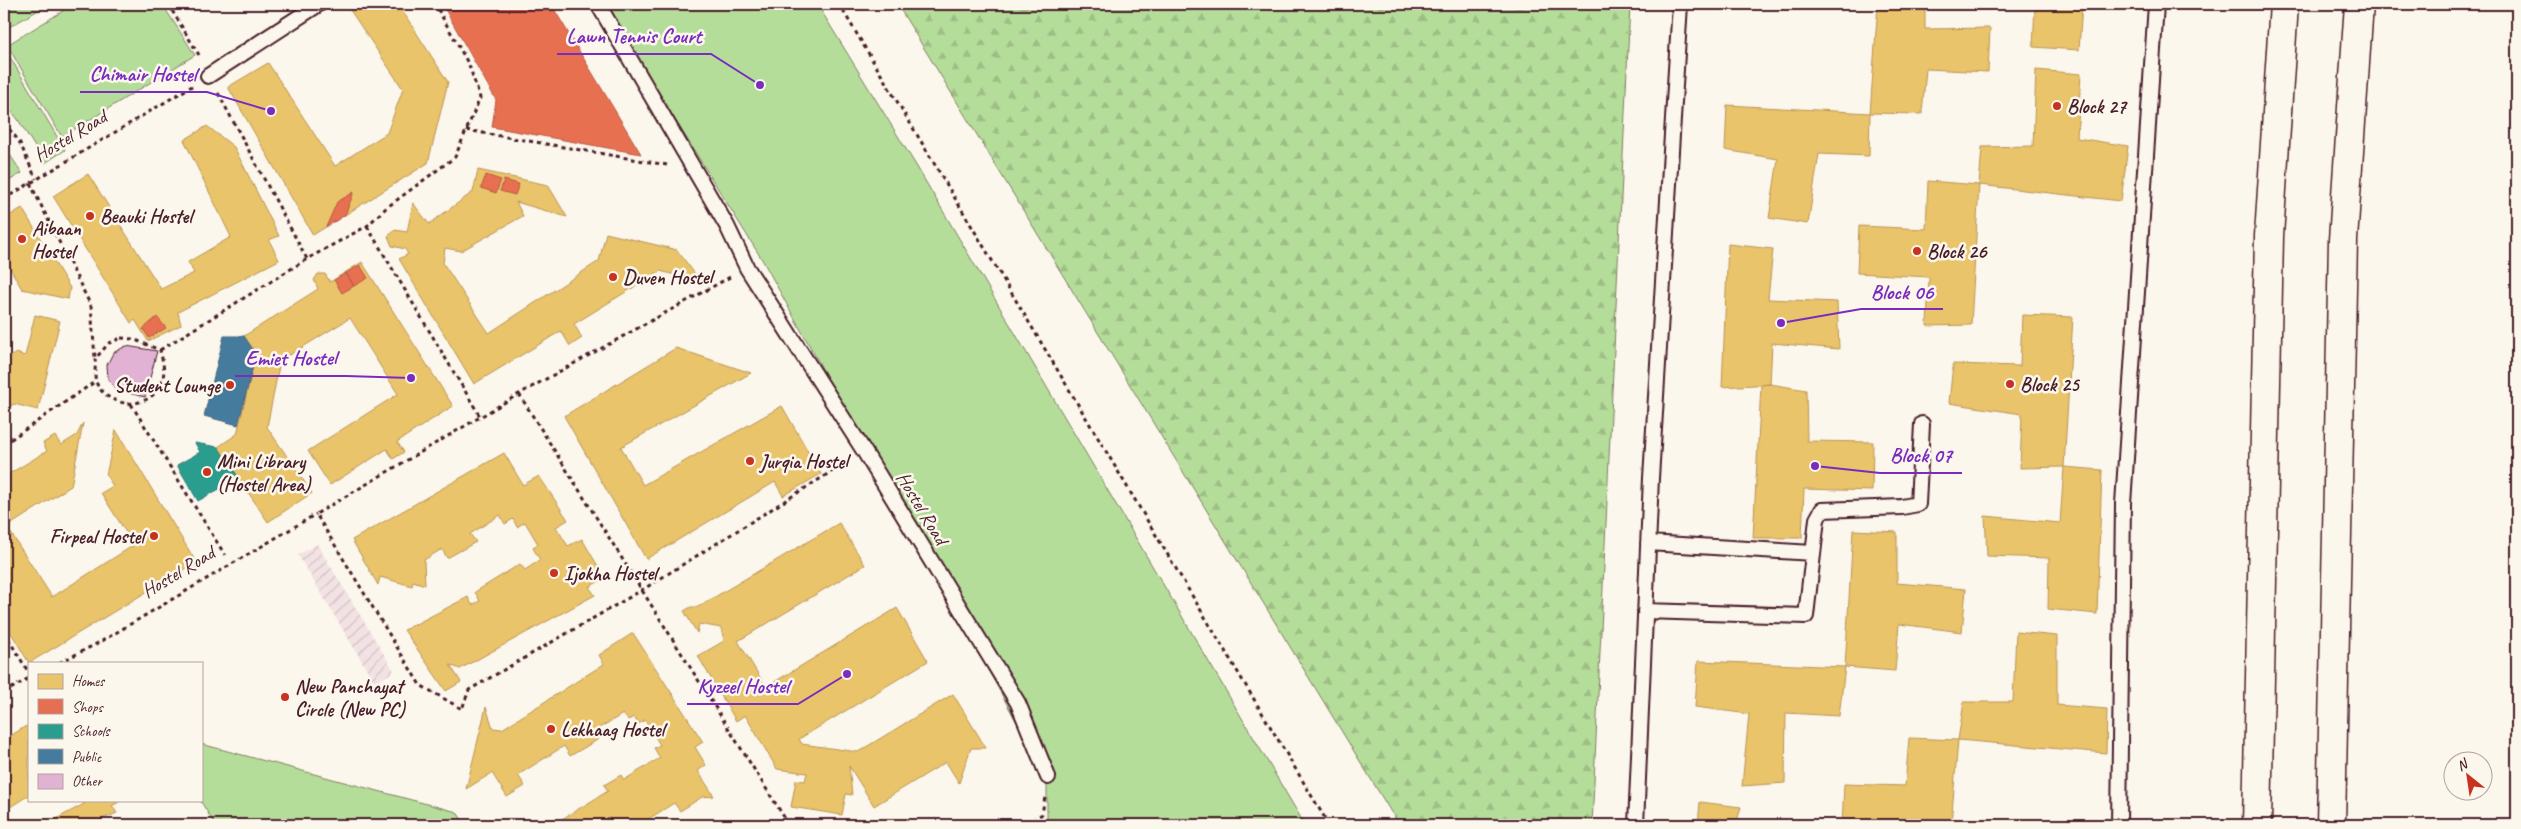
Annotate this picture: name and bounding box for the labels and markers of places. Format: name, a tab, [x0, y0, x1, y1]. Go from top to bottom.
callout: Lawn Tennis Court	[557, 18, 711, 54]
callout: Chimair Hostel	[80, 56, 207, 92]
place label: Block 27	[2067, 94, 2128, 119]
marker: Block 27	[2051, 100, 2063, 112]
place label: Beauki Hostel	[100, 204, 196, 229]
marker: Beauki Hostel	[84, 210, 96, 222]
place label: Aibaan Hostel	[32, 216, 82, 264]
marker: Aibaan Hostel	[16, 233, 28, 245]
place label: Block 26	[1927, 239, 1988, 264]
marker: Block 26	[1911, 245, 1923, 257]
place label: Duven Hostel	[623, 265, 715, 290]
marker: Duven Hostel	[607, 271, 619, 283]
callout: Block 06	[1861, 273, 1943, 309]
callout: Emiet Hostel	[235, 340, 346, 376]
place label: Block 25	[2020, 372, 2081, 397]
place label: Student Lounge	[114, 373, 221, 398]
marker: Block 25	[2004, 378, 2016, 390]
marker: Student Lounge	[224, 379, 236, 391]
callout: Block 07	[1880, 437, 1962, 473]
place label: Mini Library (Hostel Area)	[217, 449, 312, 497]
place label: Jurqia Hostel	[758, 449, 851, 474]
marker: Jurqia Hostel	[744, 455, 756, 467]
marker: Mini Library (Hostel Area)	[201, 466, 213, 478]
place label: Firpeal Hostel	[50, 524, 147, 549]
marker: Firpeal Hostel	[148, 530, 160, 542]
place label: Ijokha Hostel	[564, 561, 660, 586]
marker: Ijokha Hostel	[548, 567, 560, 579]
callout: Kyzeel Hostel	[687, 668, 798, 704]
place label: New Panchayat Circle (New PC)	[295, 674, 406, 722]
marker: New Panchayat Circle (New PC)	[279, 691, 291, 703]
place label: Lekhaag Hostel	[561, 717, 668, 742]
marker: Lekhaag Hostel	[545, 723, 557, 735]

